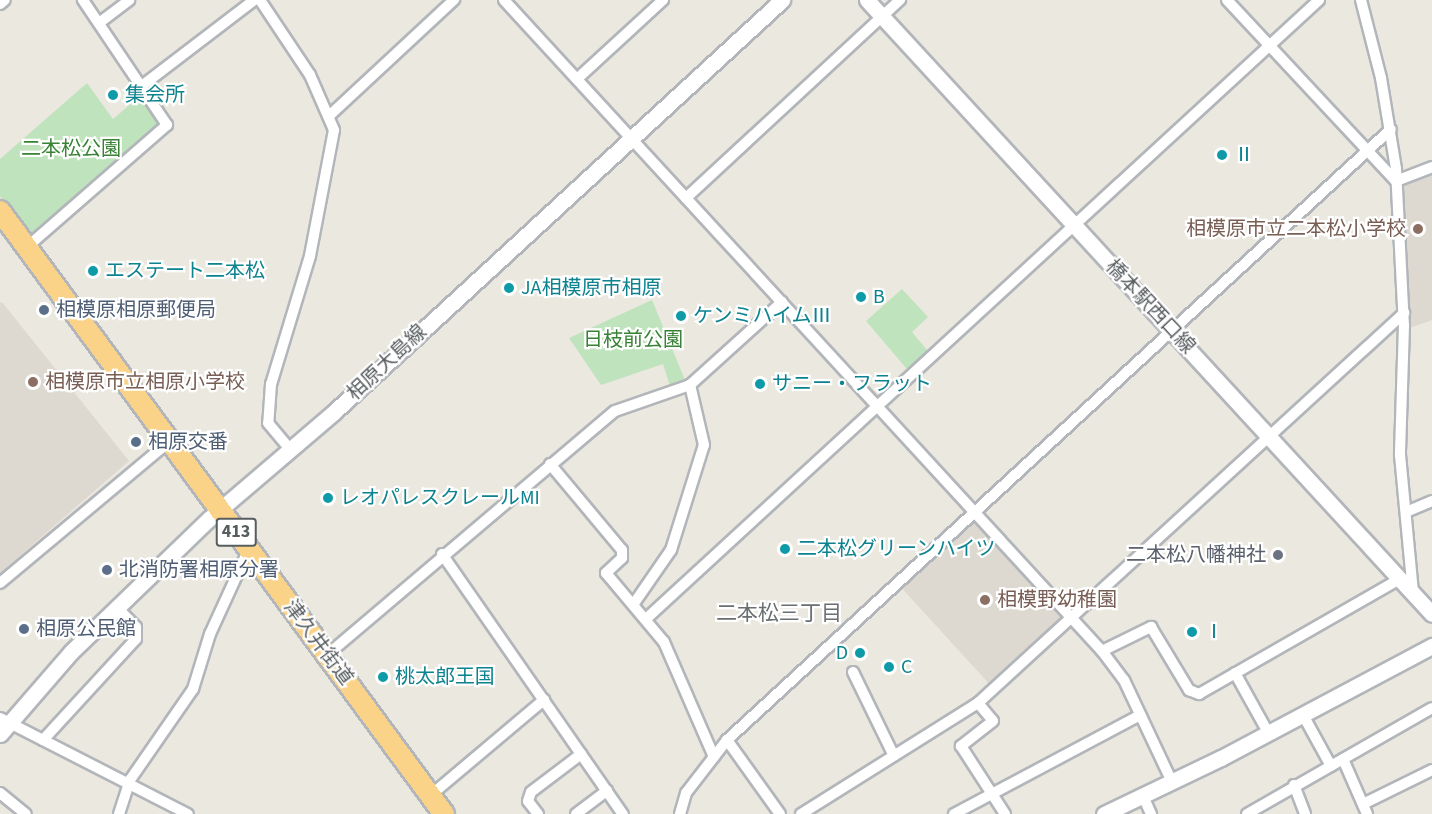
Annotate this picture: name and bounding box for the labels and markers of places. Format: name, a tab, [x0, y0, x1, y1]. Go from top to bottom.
place label: 集会所	[125, 83, 185, 107]
marker: 集会所	[106, 88, 120, 102]
place label: Ⅱ	[1234, 143, 1254, 167]
marker: Ⅱ	[1215, 148, 1229, 162]
place label: 相模原市立二本松小学校	[1186, 217, 1406, 241]
marker: 相模原市立二本松小学校	[1411, 222, 1425, 236]
place label: エステート二本松	[105, 259, 265, 283]
marker: エステート二本松	[86, 264, 100, 278]
place label: JA相模原市相原	[521, 276, 661, 300]
marker: JA相模原市相原	[502, 281, 516, 295]
place label: B	[873, 285, 885, 309]
marker: B	[854, 290, 868, 304]
place label: 相模原相原郵便局	[56, 298, 216, 322]
marker: 相模原相原郵便局	[37, 303, 51, 317]
place label: ケンミハイムⅢ	[693, 304, 833, 328]
marker: ケンミハイムⅢ	[674, 309, 688, 323]
place label: 相模原市立相原小学校	[45, 370, 245, 394]
place label: サニー・フラット	[772, 372, 932, 396]
marker: 相模原市立相原小学校	[26, 375, 40, 389]
marker: サニー・フラット	[753, 377, 767, 391]
place label: 相原交番	[148, 430, 228, 454]
marker: 相原交番	[129, 435, 143, 449]
place label: レオパレスクレールMI	[340, 486, 540, 510]
marker: レオパレスクレールMI	[321, 491, 335, 505]
place label: 二本松グリーンハイツ	[797, 537, 997, 561]
marker: 二本松グリーンハイツ	[778, 542, 792, 556]
place label: 二本松八幡神社	[1126, 543, 1266, 567]
marker: 二本松八幡神社	[1271, 548, 1285, 562]
place label: 北消防署相原分署	[119, 558, 279, 582]
marker: 北消防署相原分署	[100, 563, 114, 577]
place label: 相模野幼稚園	[997, 588, 1117, 612]
marker: 相模野幼稚園	[978, 593, 992, 607]
place label: 相原公民館	[36, 617, 136, 641]
place label: Ⅰ	[1204, 620, 1224, 644]
marker: 相原公民館	[17, 622, 31, 636]
marker: Ⅰ	[1185, 625, 1199, 639]
place label: D	[836, 641, 848, 665]
marker: D	[853, 646, 867, 660]
place label: C	[901, 655, 912, 679]
marker: C	[882, 660, 896, 674]
place label: 桃太郎王国	[395, 665, 495, 689]
marker: 桃太郎王国	[376, 670, 390, 684]

